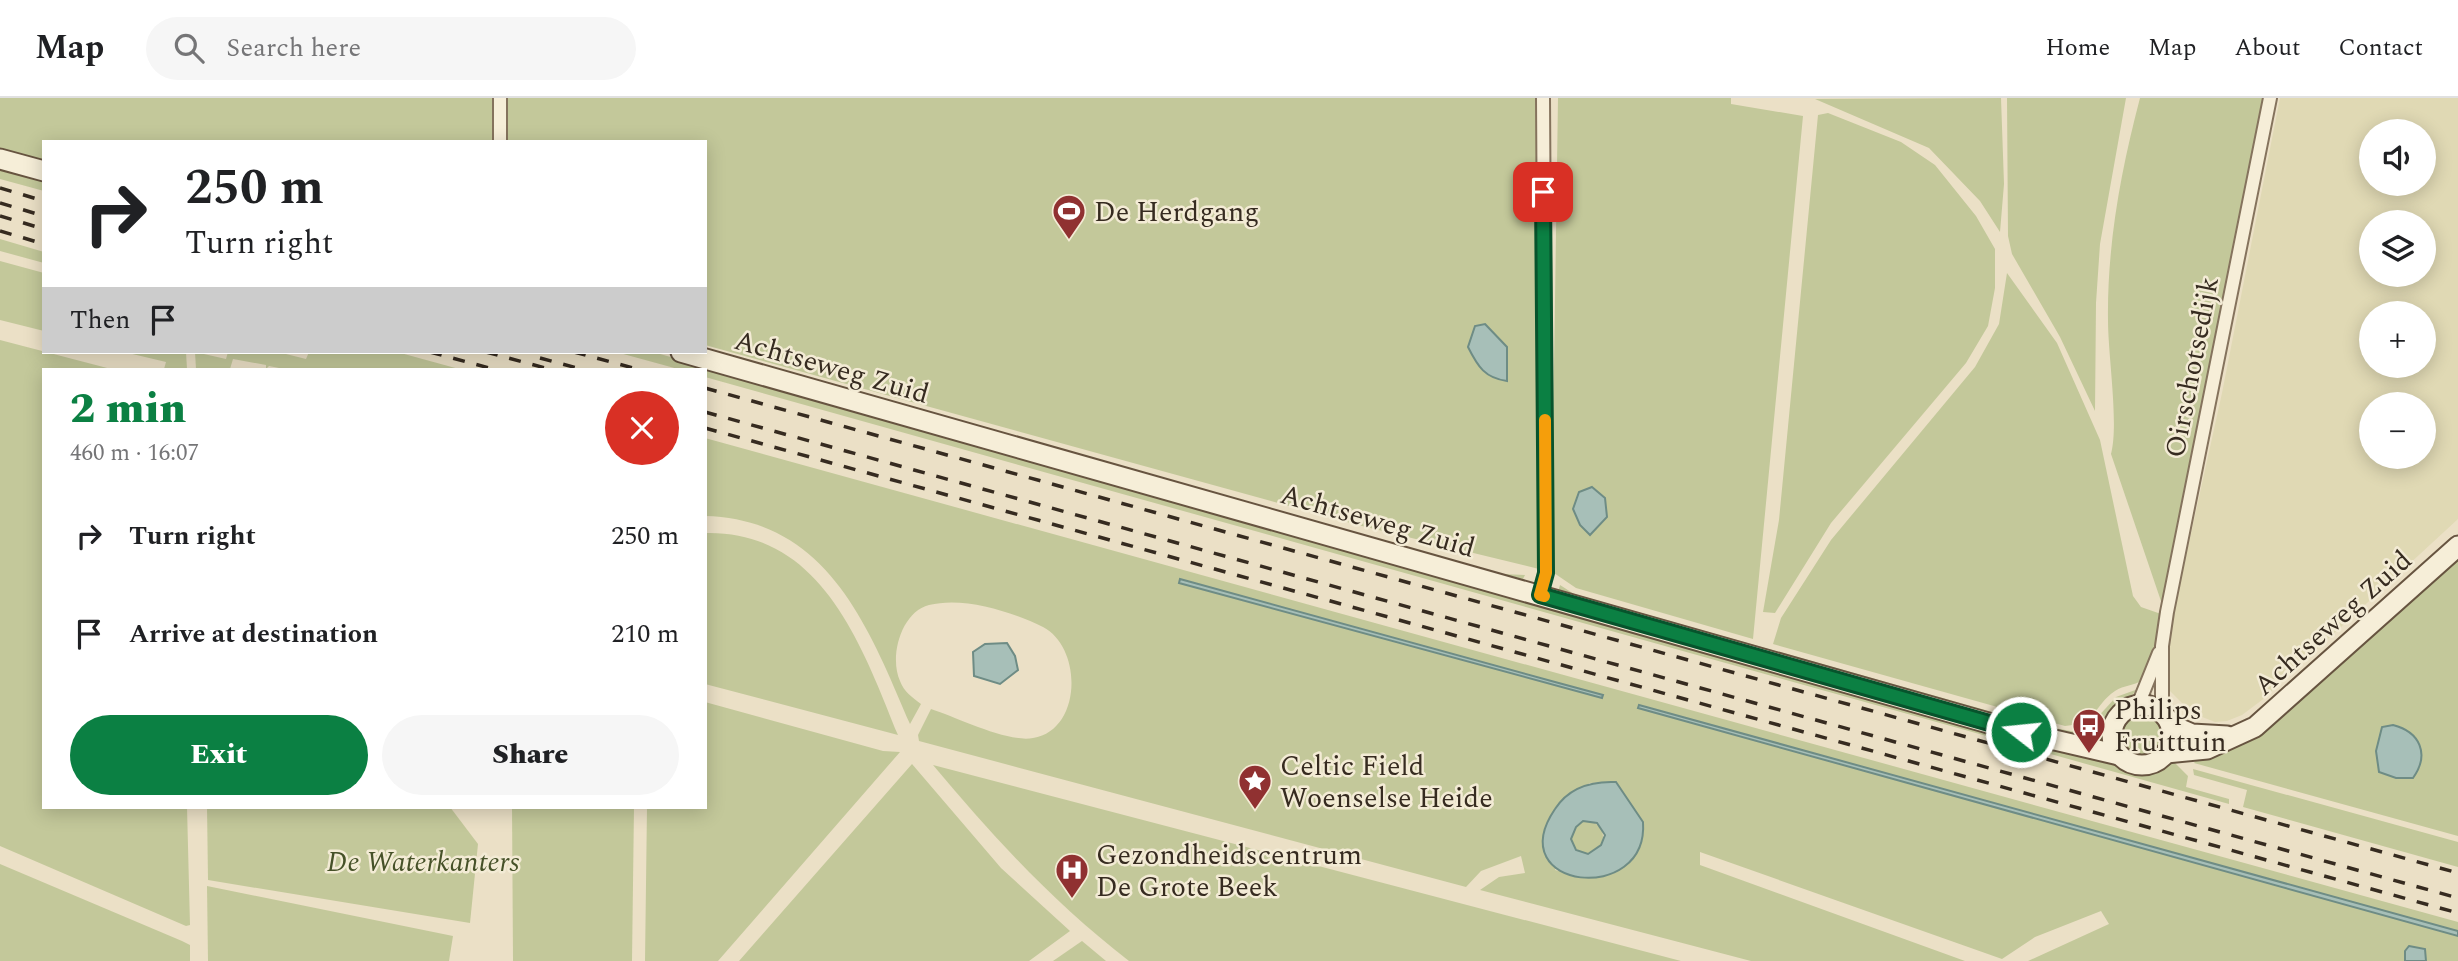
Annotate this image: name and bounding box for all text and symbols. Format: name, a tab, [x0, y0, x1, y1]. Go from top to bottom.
search box	[146, 17, 636, 80]
text: Map	[35, 23, 104, 73]
text: Search here	[226, 28, 361, 68]
icon: search	[170, 29, 208, 67]
text: Home	[2045, 30, 2110, 66]
text: Map	[2148, 30, 2196, 66]
text: About	[2234, 30, 2300, 66]
text: Contact	[2338, 30, 2423, 66]
map controls	[2359, 119, 2436, 469]
button: sound	[2359, 119, 2436, 196]
text: 250 m	[185, 151, 324, 226]
pin	[1513, 162, 1573, 222]
icon: right	[70, 168, 161, 259]
icon: arrive	[1524, 173, 1562, 211]
place label: De Herdgang	[1094, 191, 1259, 234]
sports icon: De Herdgang	[1050, 192, 1088, 241]
button: layers	[2359, 210, 2436, 287]
text: Turn right	[185, 219, 333, 268]
street label: Oirschotsedijk	[2154, 273, 2231, 462]
text: Then	[70, 300, 130, 340]
icon: arrive	[144, 301, 182, 339]
button: +	[2359, 301, 2436, 378]
street label: Achtseweg Zuid	[729, 319, 934, 416]
text: 2 min	[70, 378, 186, 441]
button: close	[605, 391, 679, 465]
button: −	[2359, 392, 2436, 469]
text: 460 m · 16:07	[70, 436, 199, 471]
street label: Achtseweg Zuid	[1275, 473, 1480, 570]
text: Turn right	[129, 516, 256, 556]
text: 250 m	[611, 516, 679, 556]
icon: right	[70, 517, 108, 555]
street label: Achtseweg Zuid	[2244, 540, 2422, 706]
text: Arrive at destination	[129, 614, 378, 654]
text: 210 m	[611, 614, 679, 654]
icon: arrive	[70, 615, 108, 653]
place label: Philips Fruittuin	[2114, 689, 2227, 764]
position arrow	[1984, 695, 2058, 769]
bus stop icon: Philips Fruittuin	[2070, 706, 2108, 755]
button: Exit	[70, 715, 368, 795]
button: Share	[382, 715, 679, 795]
place label: Celtic Field Woenselse Heide	[1280, 745, 1493, 820]
place icon: Celtic Field Woenselse Heide	[1236, 762, 1274, 811]
place label: Gezondheidscentrum De Grote Beek	[1096, 834, 1362, 909]
park label: De Waterkanters	[327, 841, 519, 884]
hospital icon: Gezondheidscentrum De Grote Beek	[1053, 851, 1091, 900]

